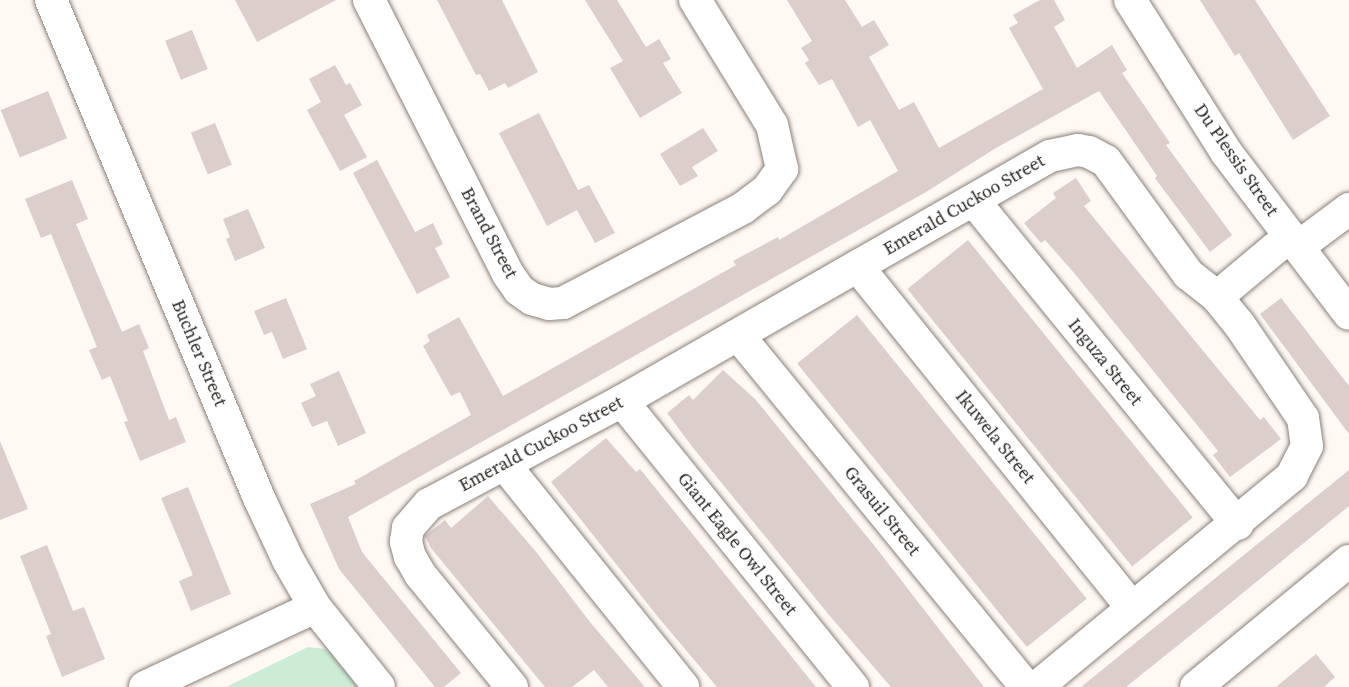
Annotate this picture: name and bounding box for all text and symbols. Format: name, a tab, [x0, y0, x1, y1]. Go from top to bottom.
street label: Du Plessis Street	[1189, 100, 1283, 220]
street label: Emerald Cuckoo Street	[880, 150, 1048, 260]
street label: Brand Street	[456, 184, 522, 282]
street label: Buchler Street	[167, 297, 231, 409]
street label: Inguza Street	[1063, 314, 1147, 410]
street label: Ikuwela Street	[951, 386, 1039, 488]
street label: Emerald Cuckoo Street	[455, 392, 627, 496]
street label: Grasuil Street	[839, 462, 925, 560]
street label: Giant Eagle Owl Street	[673, 468, 801, 620]

